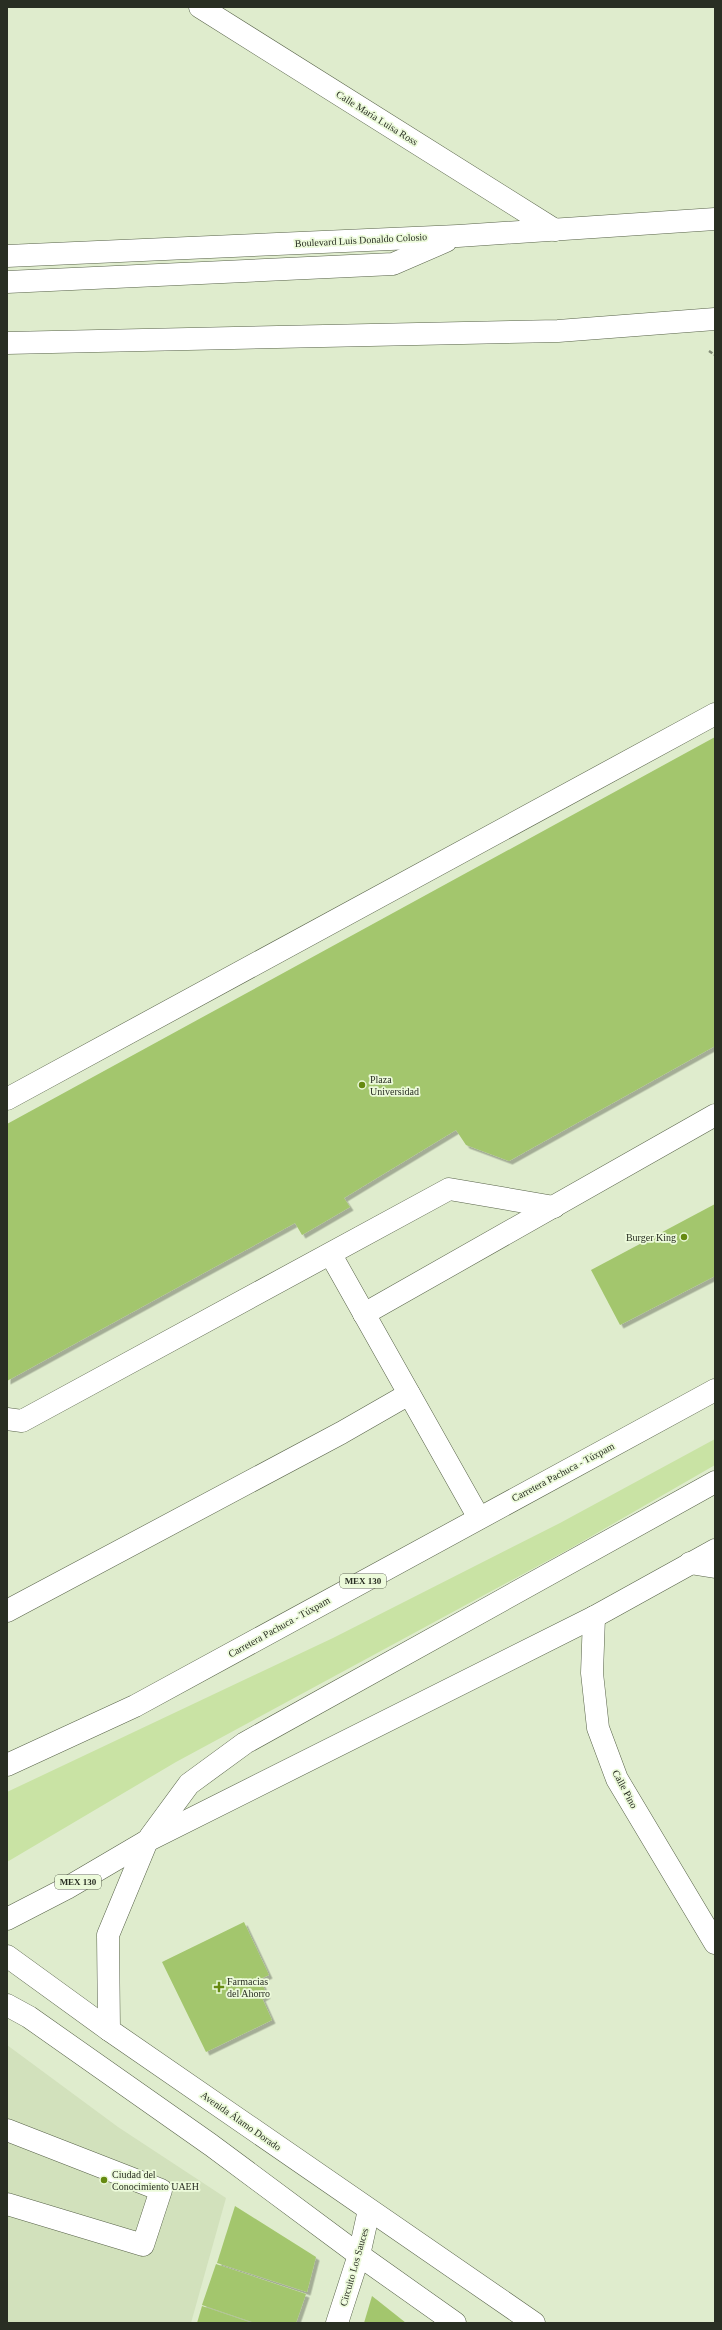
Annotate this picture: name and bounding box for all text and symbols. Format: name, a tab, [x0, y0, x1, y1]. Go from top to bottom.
street label: Calle María Luisa Ross	[334, 88, 420, 148]
street label: Boulevard Luis Donaldo Colosio	[295, 231, 427, 249]
place label: Plaza Universidad	[370, 1074, 419, 1097]
marker: Plaza Universidad	[357, 1080, 367, 1090]
place label: Burger King	[626, 1232, 676, 1243]
marker: Burger King	[679, 1232, 689, 1242]
street label: Carretera Pachuca - Túxpam	[510, 1440, 616, 1504]
road number: MEX 130	[340, 1574, 386, 1588]
street label: Carretera Pachuca - Túxpam	[226, 1594, 332, 1660]
street label: Calle Pino	[610, 1768, 640, 1810]
road number: MEX 130	[55, 1875, 101, 1889]
place label: Farmacias del Ahorro	[227, 1976, 270, 1999]
marker: Farmacias del Ahorro	[214, 1982, 224, 1992]
street label: Avenida Álamo Dorado	[199, 2089, 283, 2153]
place label: Ciudad del Conocimiento UAEH	[112, 2169, 199, 2192]
marker: Ciudad del Conocimiento UAEH	[99, 2175, 109, 2185]
street label: Circuito Los Sauces	[338, 2227, 370, 2307]

